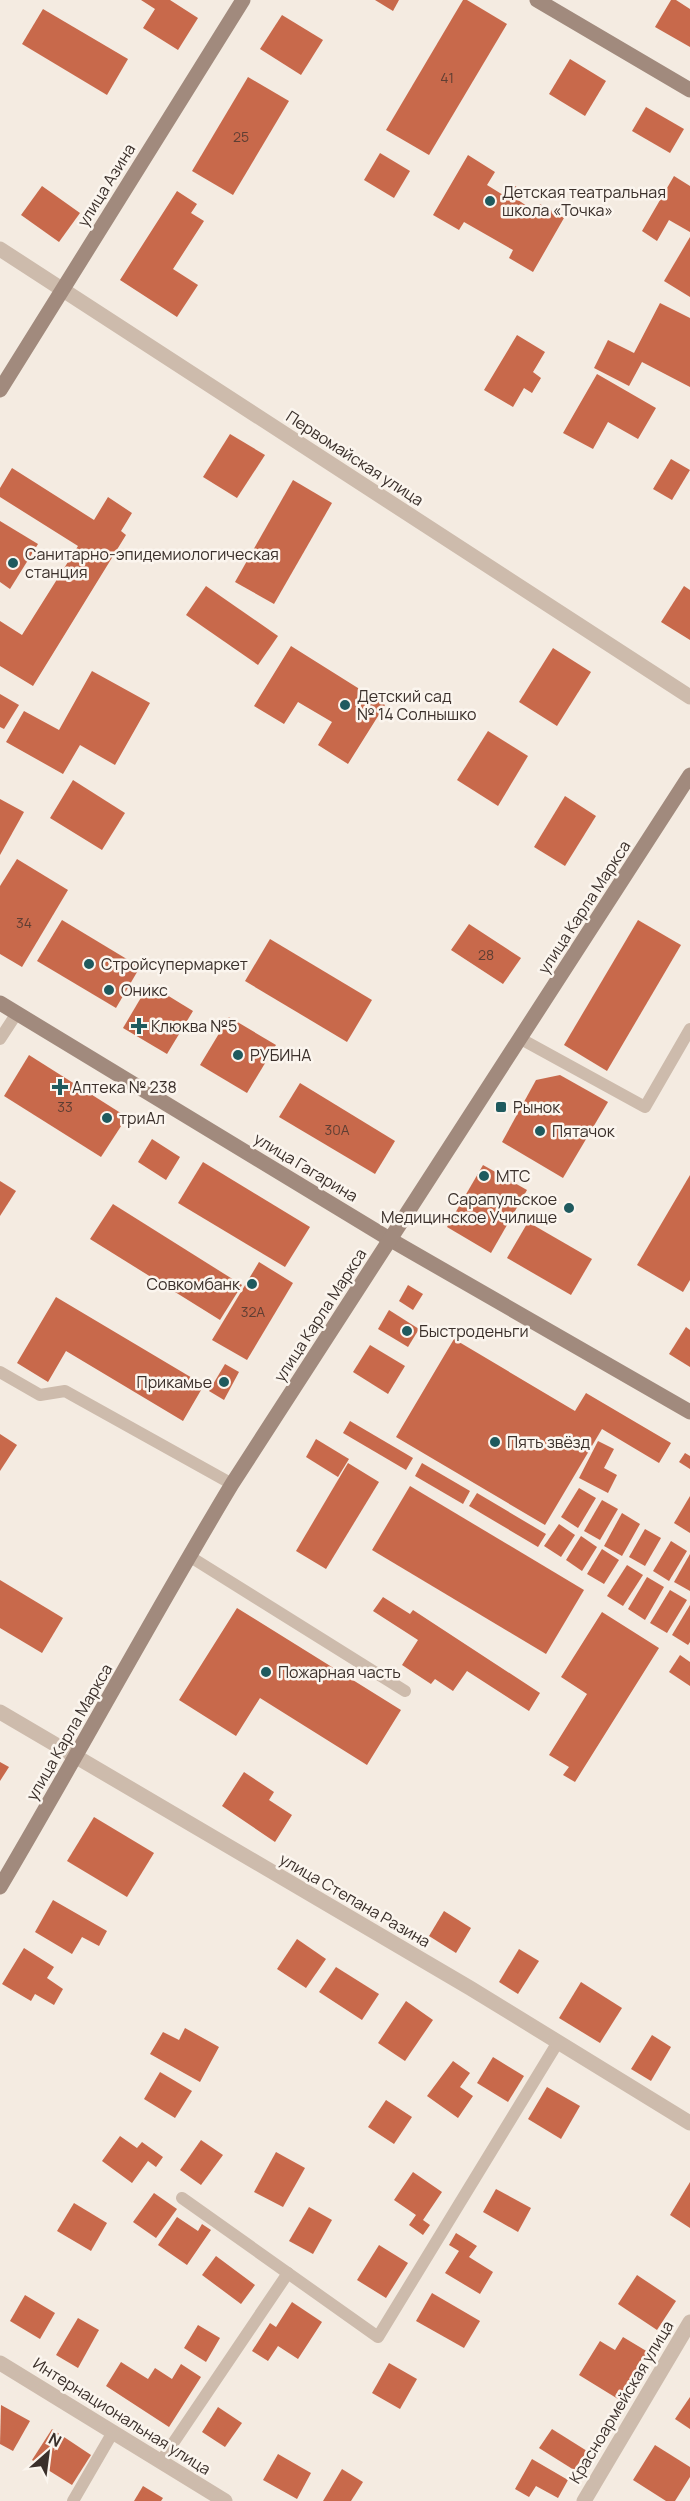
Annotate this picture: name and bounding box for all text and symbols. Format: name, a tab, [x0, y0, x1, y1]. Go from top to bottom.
house number: 41	[440, 68, 454, 87]
house number: 25	[233, 127, 249, 146]
street label: улица Азина	[72, 139, 140, 231]
place label: Детская театральная школа «Точка»	[502, 181, 666, 221]
marker: Детская театральная школа «Точка»	[483, 194, 497, 208]
street label: Первомайская улица	[282, 405, 428, 511]
place label: Санитарно-эпидемиологическая станция	[25, 543, 279, 583]
marker: Санитарно-эпидемиологическая станция	[6, 556, 20, 570]
place label: Детский сад № 14 Солнышко	[357, 685, 476, 725]
marker: Детский сад № 14 Солнышко	[338, 698, 352, 712]
street label: улица Карла Маркса	[533, 836, 635, 978]
house number: 34	[16, 913, 32, 932]
house number: 28	[478, 945, 494, 964]
place label: Стройсупермаркет	[101, 953, 248, 975]
marker: Стройсупермаркет	[82, 957, 96, 971]
place label: Оникс	[121, 979, 168, 1001]
marker: Оникс	[102, 983, 116, 997]
place label: Клюква №5	[151, 1015, 237, 1037]
marker: Клюква №5	[132, 1019, 146, 1033]
place label: РУБИНА	[250, 1044, 311, 1066]
marker: РУБИНА	[231, 1048, 245, 1062]
place label: Аптека № 238	[72, 1076, 177, 1098]
marker: Аптека № 238	[53, 1080, 67, 1094]
place label: Рынок	[513, 1096, 561, 1118]
house number: 33	[57, 1097, 73, 1116]
marker: Рынок	[494, 1100, 508, 1114]
place label: триАл	[119, 1107, 165, 1129]
marker: триАл	[100, 1111, 114, 1125]
house number: 30А	[324, 1120, 350, 1139]
place label: Пятачок	[552, 1120, 616, 1142]
marker: Пятачок	[533, 1124, 547, 1138]
street label: улица Гагарина	[250, 1127, 362, 1207]
place label: МТС	[496, 1165, 530, 1187]
marker: МТС	[477, 1169, 491, 1183]
place label: Сарапульское Медицинское Училище	[381, 1188, 557, 1228]
marker: Сарапульское Медицинское Училище	[562, 1201, 576, 1215]
street label: улица Карла Маркса	[269, 1244, 371, 1386]
place label: Совкомбанк	[147, 1273, 241, 1295]
marker: Совкомбанк	[245, 1277, 259, 1291]
house number: 32А	[241, 1302, 265, 1321]
place label: Быстроденьги	[419, 1320, 529, 1342]
marker: Быстроденьги	[400, 1324, 414, 1338]
place label: Прикамье	[137, 1371, 212, 1393]
marker: Прикамье	[217, 1375, 231, 1389]
place label: Пять звёзд	[507, 1431, 591, 1453]
marker: Пять звёзд	[488, 1435, 502, 1449]
street label: улица Карла Маркса	[21, 1659, 117, 1805]
place label: Пожарная часть	[278, 1661, 401, 1683]
marker: Пожарная часть	[259, 1665, 273, 1679]
street label: улица Степана Разина	[275, 1848, 435, 1952]
street label: Красноармейская улица	[564, 2316, 678, 2488]
street label: Интернациональная улица	[29, 2352, 215, 2480]
north arrow	[18, 2423, 78, 2483]
text: N	[45, 2427, 65, 2452]

